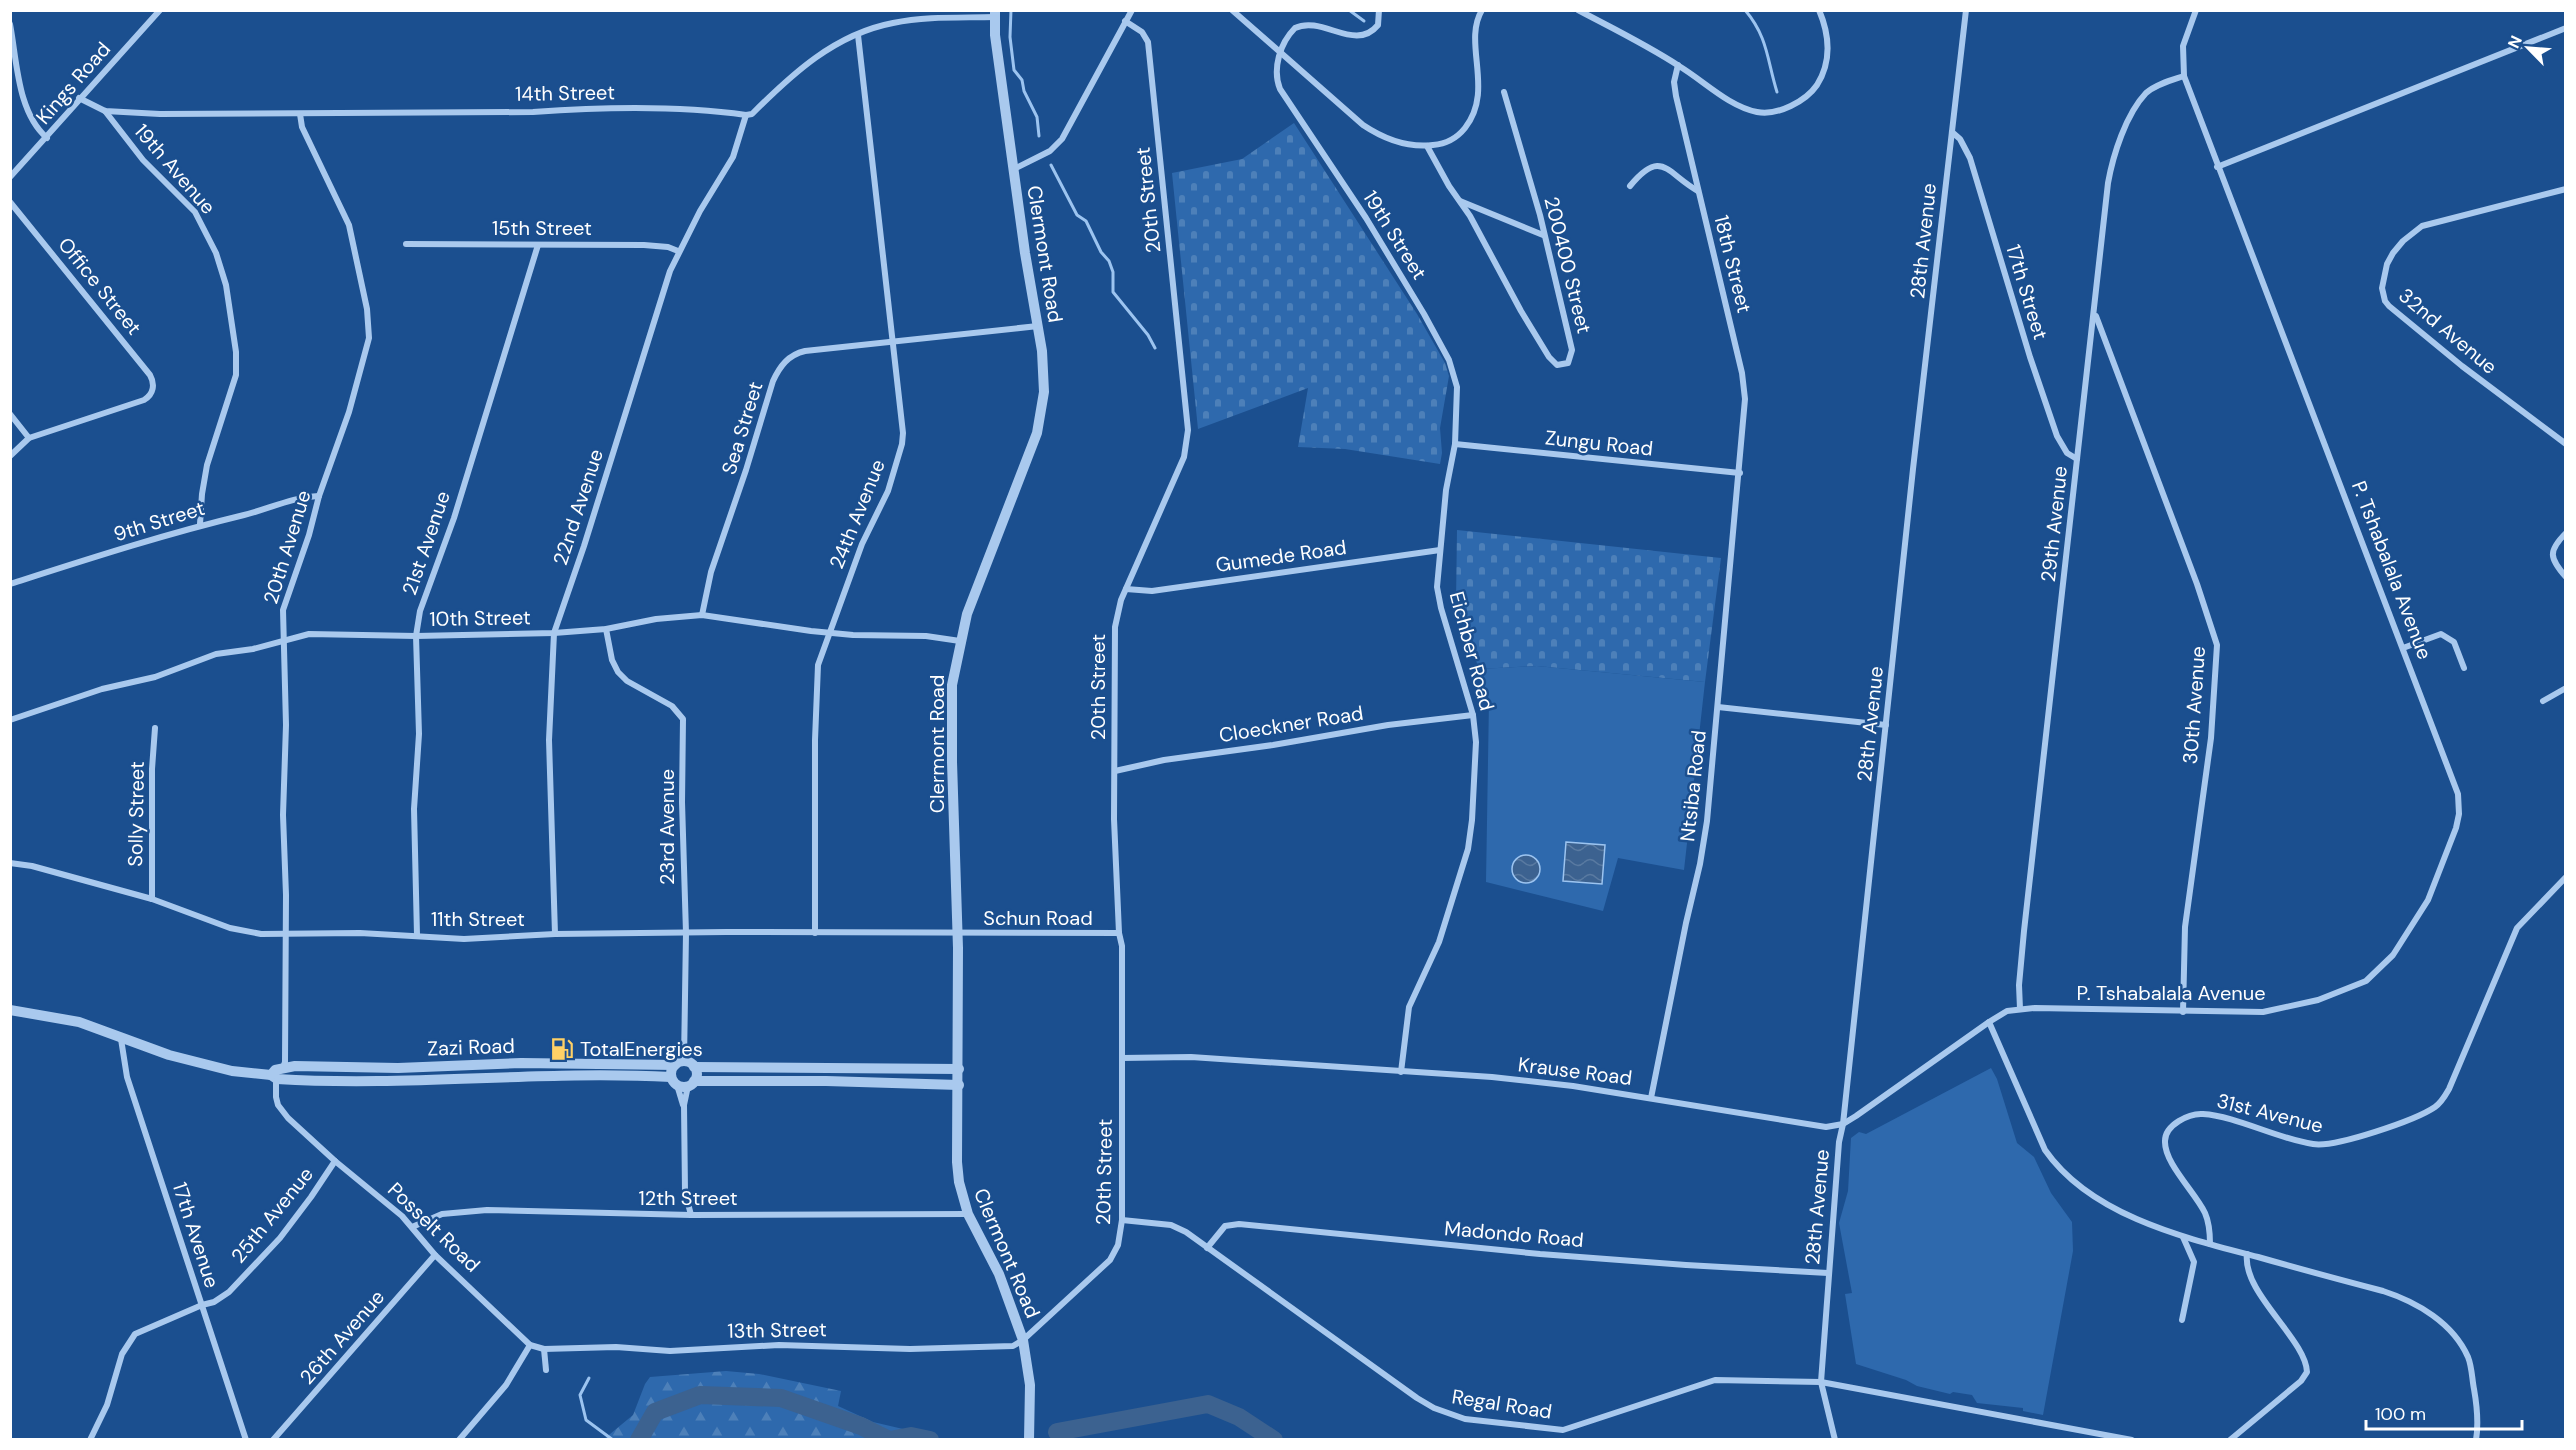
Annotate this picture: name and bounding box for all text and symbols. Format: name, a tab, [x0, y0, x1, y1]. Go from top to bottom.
north arrow	[2498, 18, 2558, 78]
text: N	[2503, 32, 2527, 52]
street label: Kings Road	[30, 36, 116, 130]
street label: 14th Street	[515, 79, 615, 107]
street label: 19th Avenue	[129, 118, 221, 220]
street label: 20th Street	[1129, 146, 1166, 254]
street label: 28th Avenue	[1904, 182, 1942, 300]
street label: Clermont Road	[1021, 184, 1069, 324]
street label: 19th Street	[1357, 186, 1433, 284]
street label: 200400 Street	[1538, 194, 1598, 336]
street label: 18th Street	[1708, 212, 1758, 316]
street label: 15th Street	[492, 215, 592, 241]
street label: Office Street	[53, 232, 147, 340]
street label: 17th Street	[2000, 241, 2054, 343]
street label: 32nd Avenue	[2393, 282, 2503, 380]
street label: Sea Street	[716, 378, 768, 478]
street label: Zungu Road	[1544, 424, 1654, 462]
street label: 22nd Avenue	[547, 446, 609, 568]
street label: 24th Avenue	[823, 455, 891, 573]
street label: 29th Avenue	[2035, 465, 2073, 583]
street label: P. Tshabalala Avenue	[2346, 477, 2438, 663]
street label: 20th Avenue	[257, 487, 317, 607]
street label: 21st Avenue	[396, 487, 456, 599]
street label: 9th Street	[110, 495, 208, 547]
street label: Gumede Road	[1214, 534, 1348, 578]
street label: Eichber Road	[1444, 589, 1500, 713]
street label: 10th Street	[429, 604, 531, 632]
street label: 20th Street	[1085, 634, 1111, 740]
street label: 30th Avenue	[2177, 645, 2211, 765]
street label: 28th Avenue	[1851, 665, 1889, 783]
street label: Clermont Road	[924, 675, 950, 813]
street label: Cloeckner Road	[1217, 700, 1365, 748]
street label: Ntsiba Road	[1674, 729, 1712, 843]
street label: Solly Street	[122, 761, 150, 867]
street label: 23rd Avenue	[654, 769, 680, 885]
street label: Schun Road	[983, 905, 1093, 931]
street label: 11th Street	[431, 906, 525, 932]
street label: P. Tshabalala Avenue	[2076, 980, 2266, 1006]
street label: Zazi Road	[427, 1032, 515, 1062]
fuel station icon: TotalEnergies	[549, 1036, 575, 1062]
place label: TotalEnergies	[580, 1036, 703, 1062]
street label: Krause Road	[1516, 1051, 1634, 1091]
street label: 31st Avenue	[2214, 1087, 2326, 1139]
street label: 20th Street	[1090, 1118, 1118, 1225]
street label: 28th Avenue	[1799, 1148, 1835, 1266]
street label: 25th Avenue	[225, 1162, 319, 1268]
street label: Posselt Road	[382, 1176, 486, 1278]
street label: 17th Avenue	[167, 1179, 225, 1291]
street label: Clermont Road	[968, 1184, 1046, 1322]
street label: 12th Street	[638, 1185, 738, 1211]
street label: Madondo Road	[1443, 1215, 1585, 1253]
street label: 26th Avenue	[294, 1284, 390, 1390]
street label: 13th Street	[727, 1316, 827, 1344]
street label: Regal Road	[1450, 1383, 1554, 1425]
scale bar	[2366, 1393, 2522, 1431]
text: 100 m	[2375, 1402, 2426, 1426]

